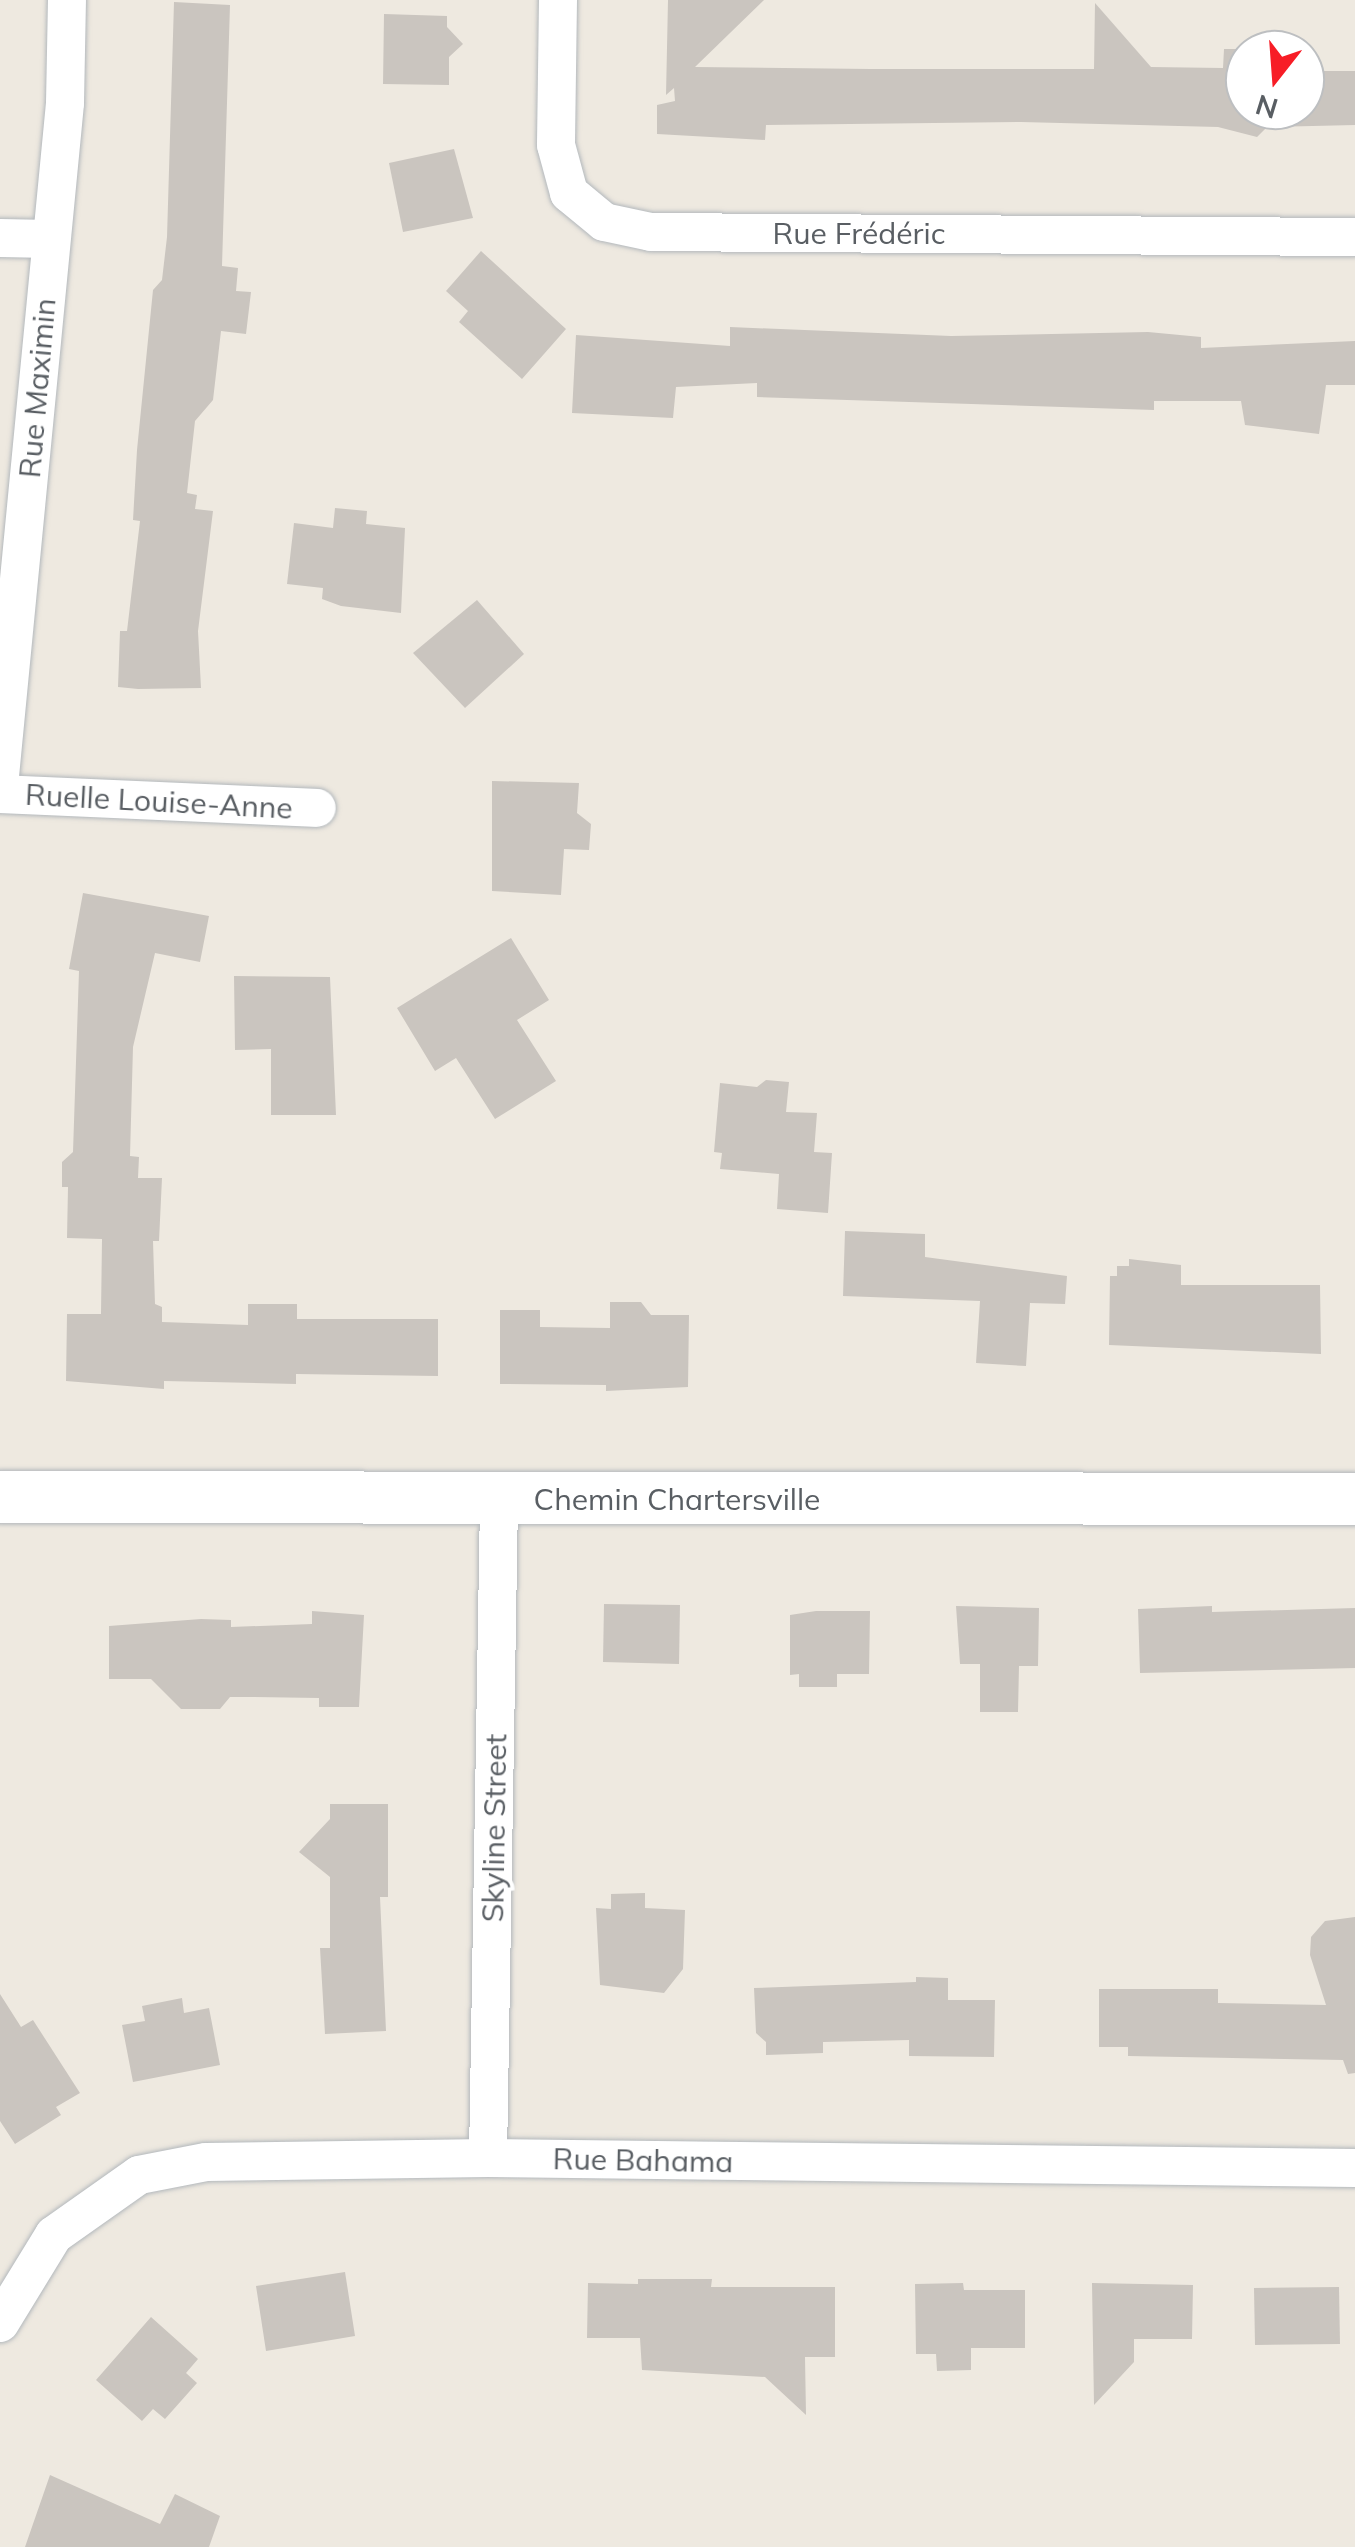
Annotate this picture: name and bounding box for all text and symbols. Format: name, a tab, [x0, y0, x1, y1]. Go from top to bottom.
north arrow	[1225, 30, 1325, 130]
text: N	[1251, 87, 1282, 127]
street label: Rue Frédéric	[773, 215, 945, 251]
street label: Rue Maximin	[11, 297, 63, 479]
street label: Ruelle Louise-Anne	[24, 776, 294, 826]
street label: Chemin Chartersville	[534, 1481, 820, 1517]
street label: Skyline Street	[474, 1733, 514, 1923]
street label: Rue Bahama	[552, 2140, 734, 2180]

